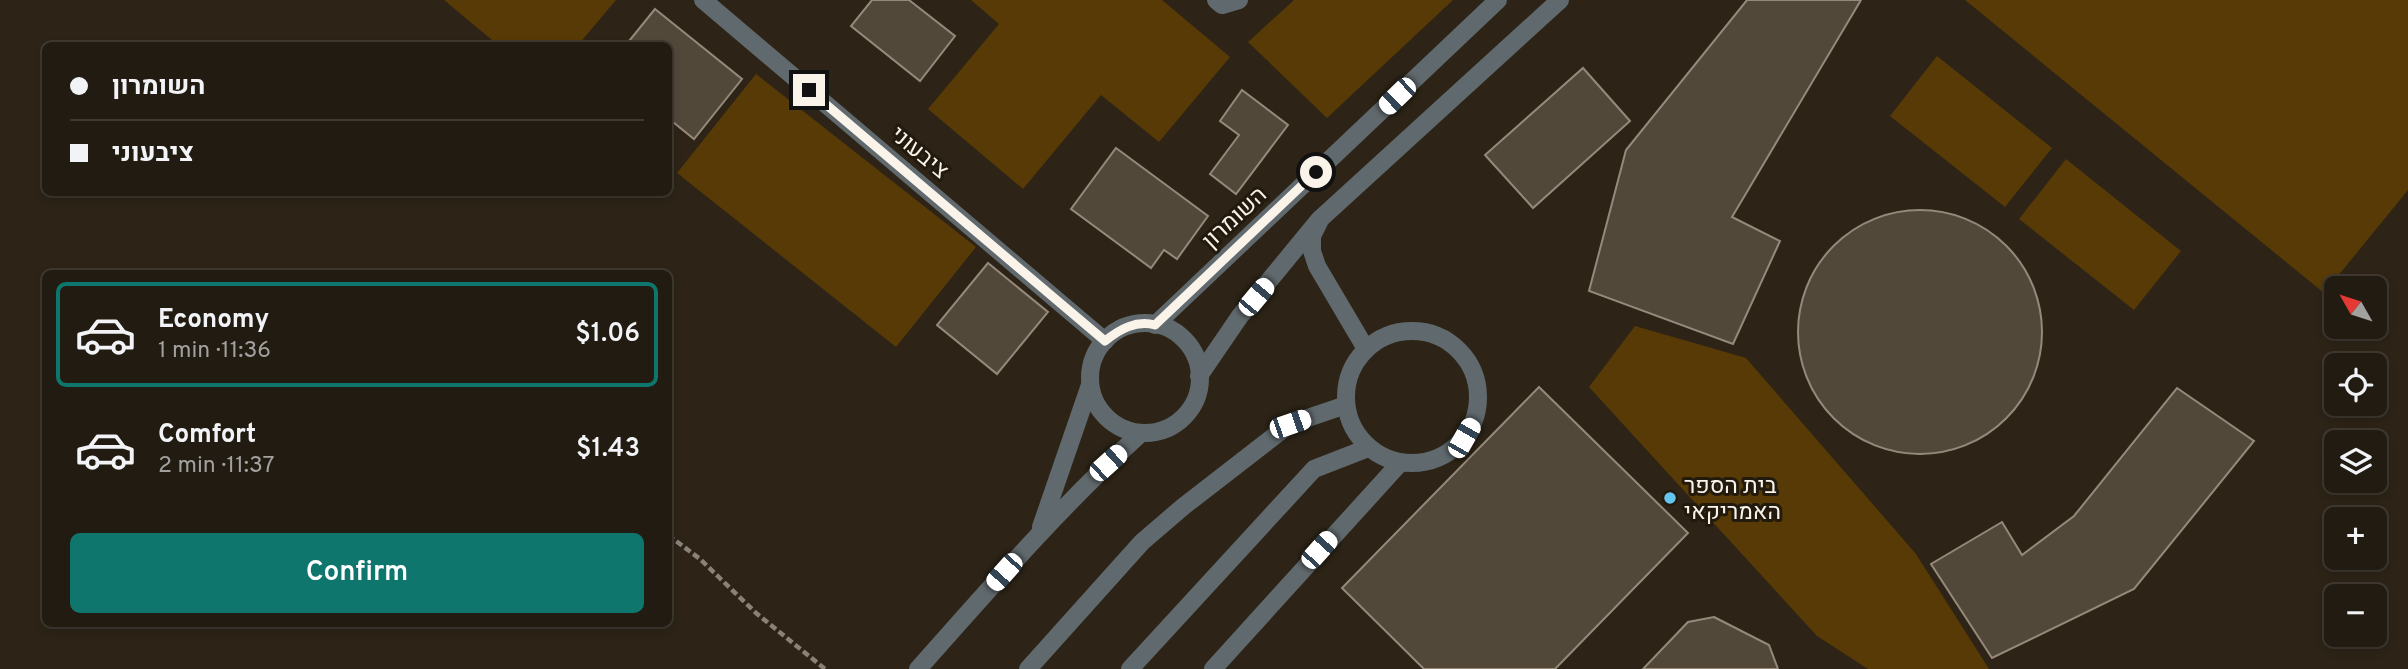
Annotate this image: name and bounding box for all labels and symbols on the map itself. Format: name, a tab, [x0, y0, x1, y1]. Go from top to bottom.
route end	[793, 74, 825, 106]
car	[1375, 74, 1420, 118]
street label: ציבעוני	[883, 121, 953, 187]
route start	[1300, 156, 1332, 188]
street label: השומרון	[1197, 182, 1274, 256]
car	[1235, 274, 1278, 320]
north arrow	[2324, 276, 2387, 340]
car	[1267, 407, 1314, 441]
car	[1445, 415, 1484, 461]
car	[1086, 441, 1131, 485]
place label: בית הספר האמריקאי	[1684, 473, 1781, 528]
marker: בית הספר האמריקאי	[1662, 490, 1678, 506]
car	[1298, 527, 1341, 573]
car	[983, 549, 1026, 595]

